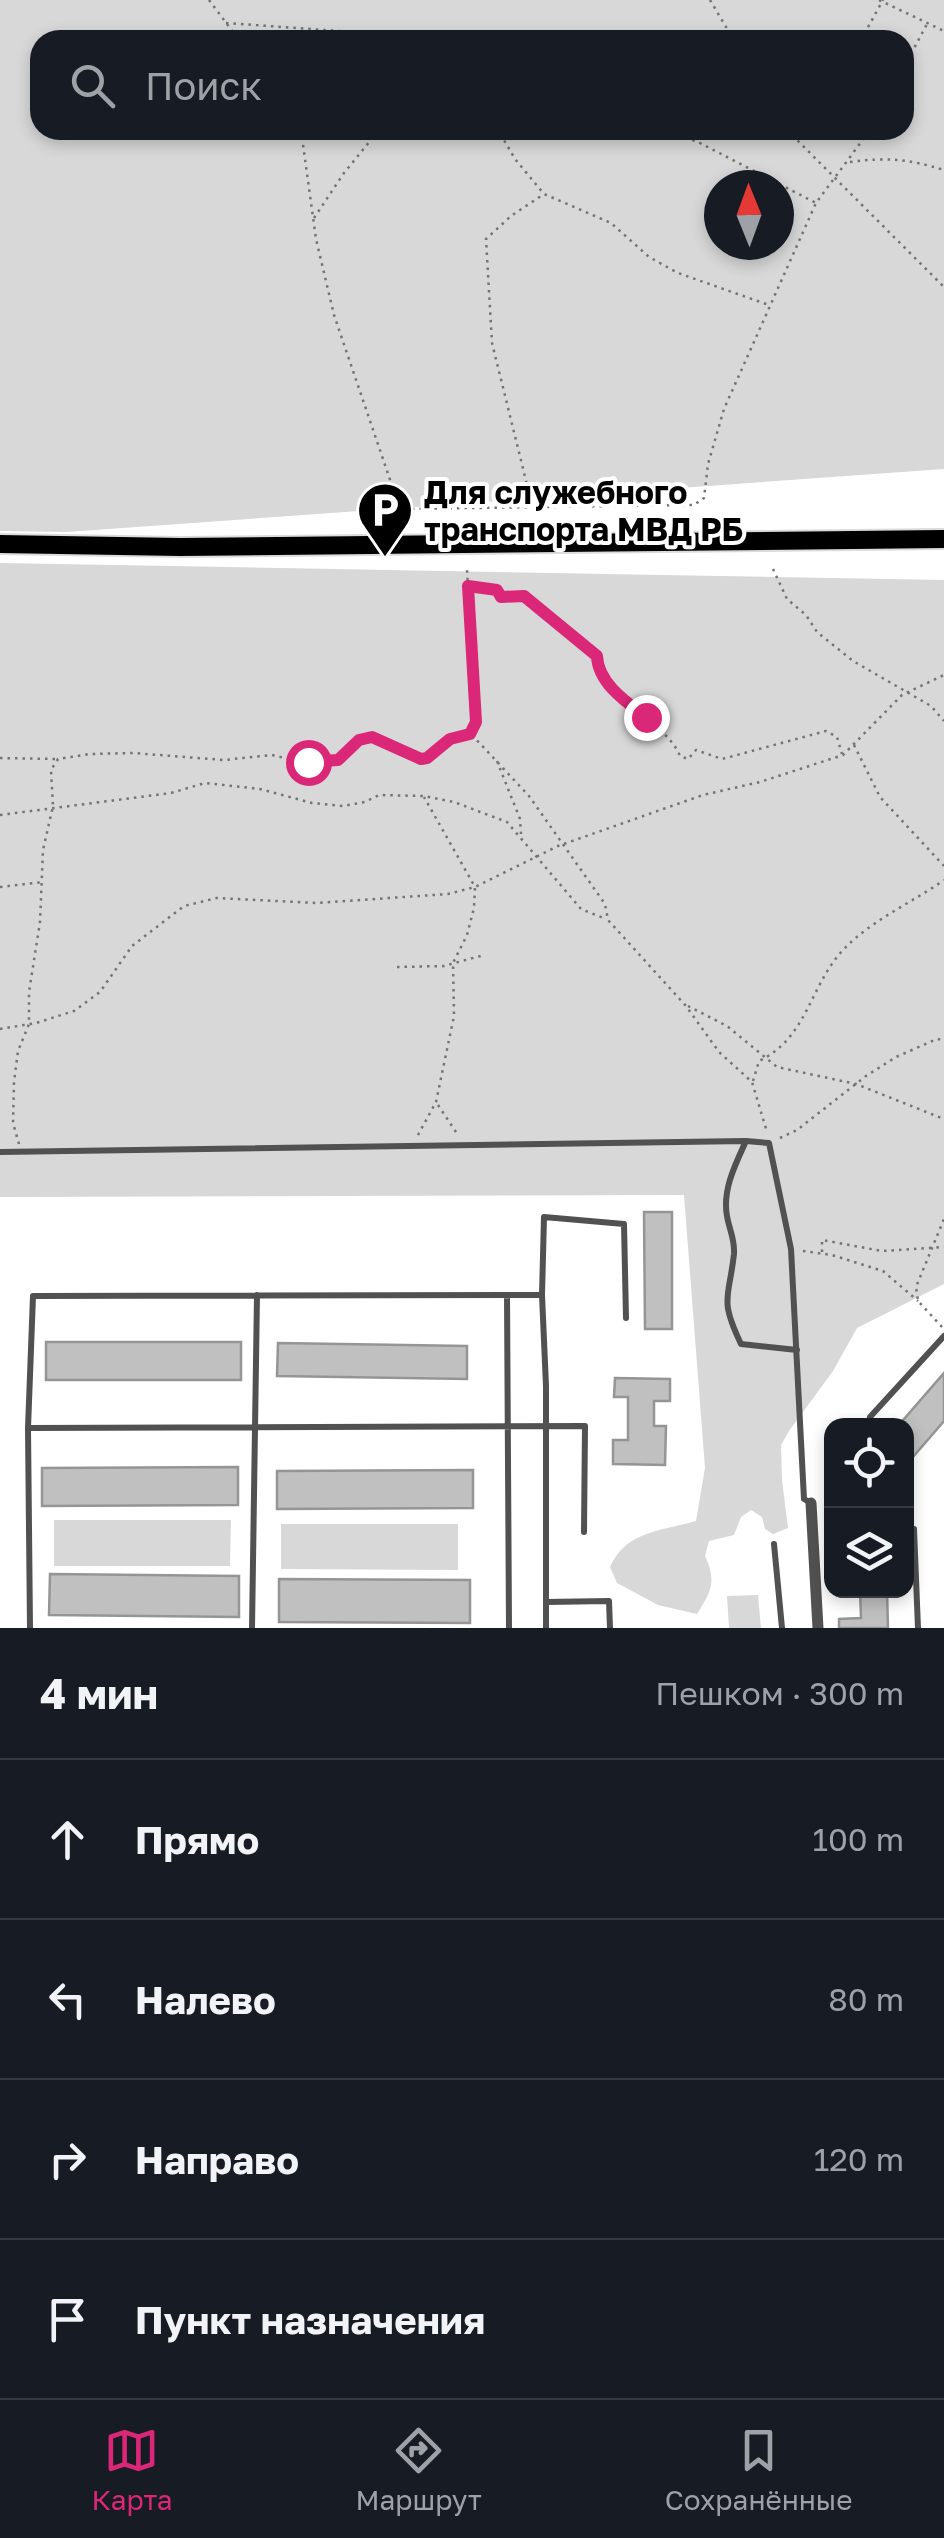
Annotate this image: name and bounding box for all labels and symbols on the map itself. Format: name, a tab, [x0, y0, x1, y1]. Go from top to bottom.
north arrow	[704, 170, 794, 260]
place label: Для служебного транспорта МВД РБ	[424, 473, 743, 548]
parking icon: Для служебного транспорта МВД РБ	[355, 480, 415, 559]
route end	[624, 695, 670, 741]
route start	[286, 740, 332, 786]

